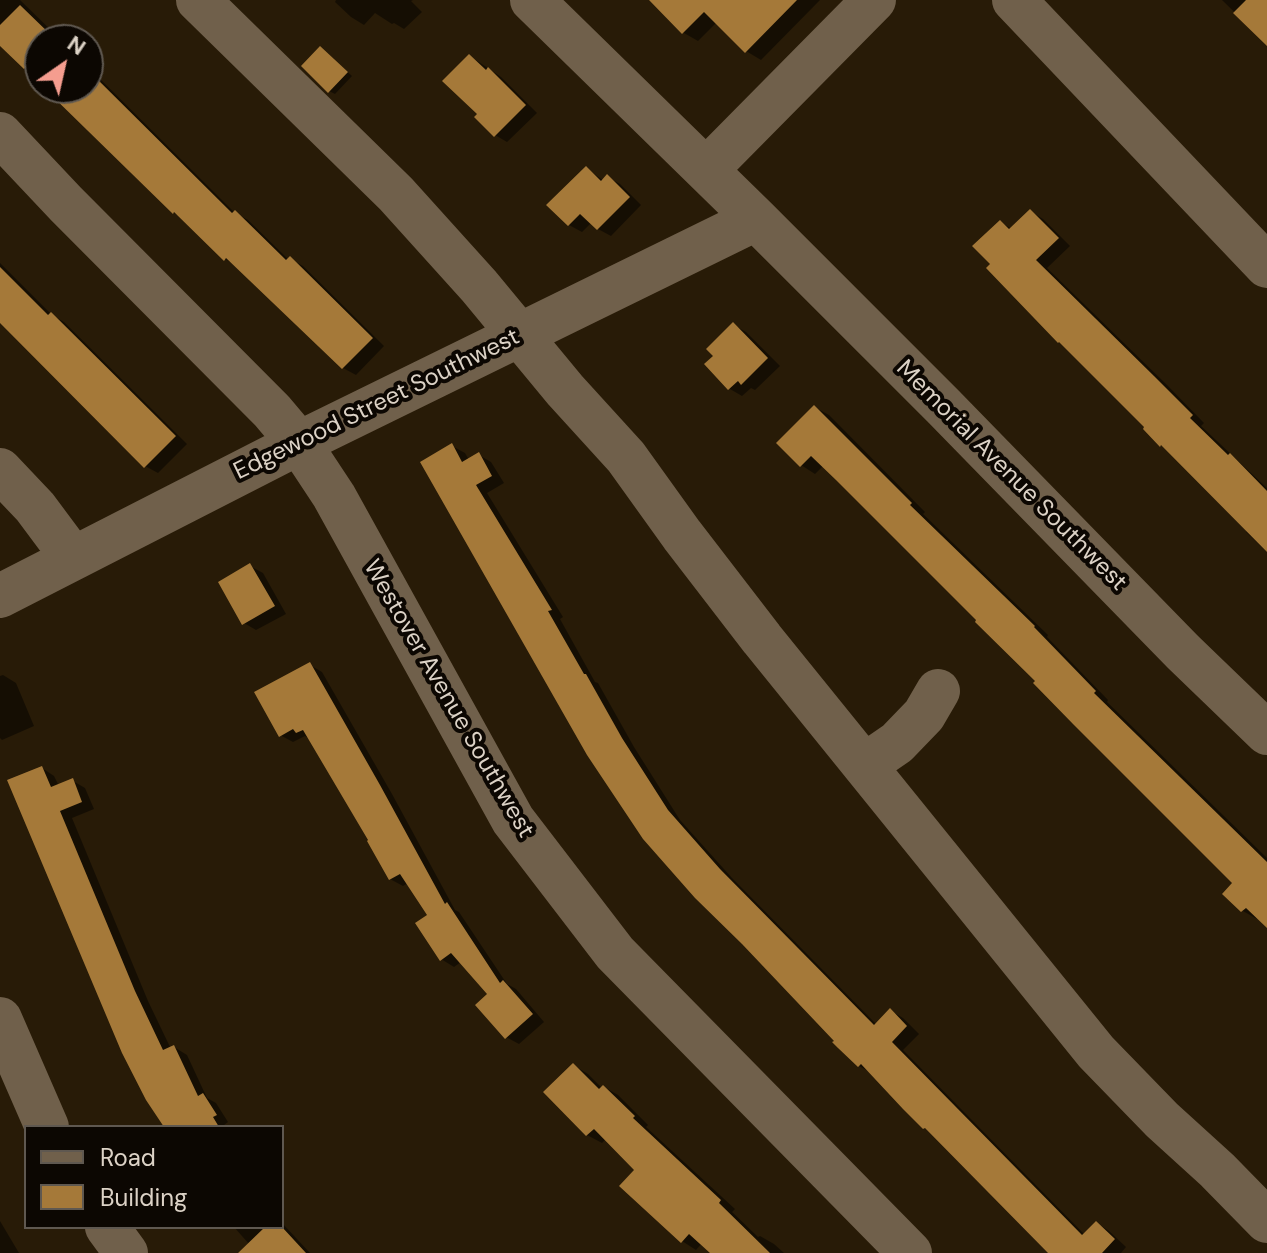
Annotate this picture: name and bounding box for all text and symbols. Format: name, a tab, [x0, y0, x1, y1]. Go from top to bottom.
north arrow	[24, 24, 104, 104]
text: N	[62, 29, 91, 62]
street label: Edgewood Street Southwest	[229, 323, 525, 487]
street label: Memorial Avenue Southwest	[890, 355, 1132, 597]
street label: Westover Avenue Southwest	[356, 555, 540, 843]
legend	[24, 1125, 284, 1229]
text: Road	[100, 1142, 156, 1173]
text: Building	[100, 1182, 187, 1213]

